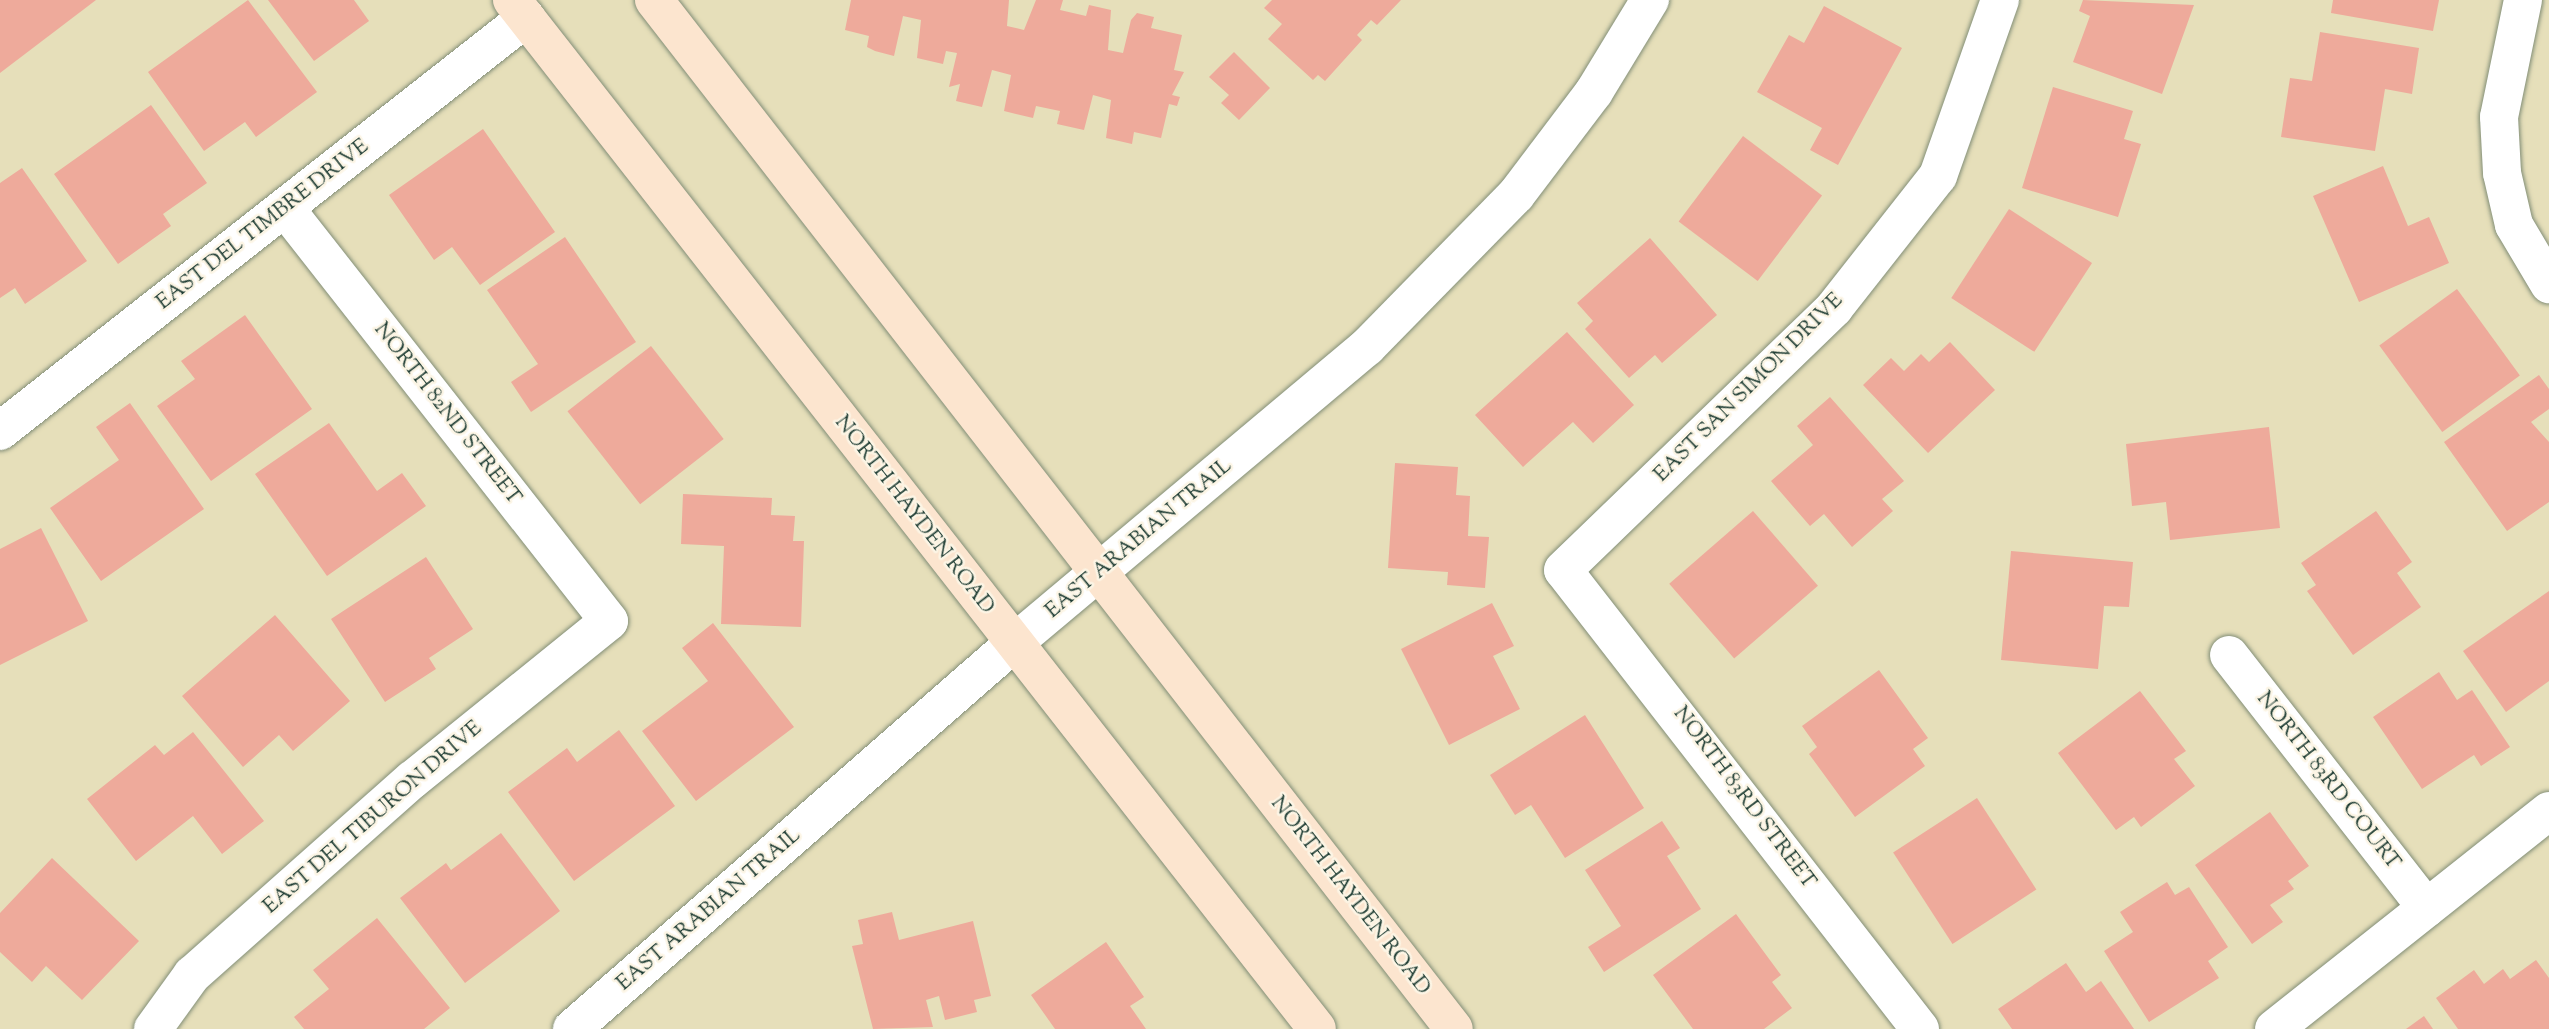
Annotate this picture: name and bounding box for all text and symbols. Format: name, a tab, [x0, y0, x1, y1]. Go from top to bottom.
street label: EAST DEL TIMBRE DRIVE	[152, 134, 374, 316]
street label: EAST SAN SIMON DRIVE	[1649, 288, 1849, 488]
street label: NORTH 82ND STREET	[368, 318, 526, 510]
street label: NORTH HAYDEN ROAD	[829, 411, 999, 619]
street label: EAST ARABIAN TRAIL	[1041, 454, 1237, 624]
street label: NORTH 83RD COURT	[2251, 687, 2405, 875]
street label: NORTH 83RD STREET	[1667, 702, 1821, 894]
street label: EAST DEL TIBURON DRIVE	[259, 716, 487, 920]
street label: NORTH HAYDEN ROAD	[1265, 792, 1435, 1000]
street label: EAST ARABIAN TRAIL	[612, 823, 806, 997]

